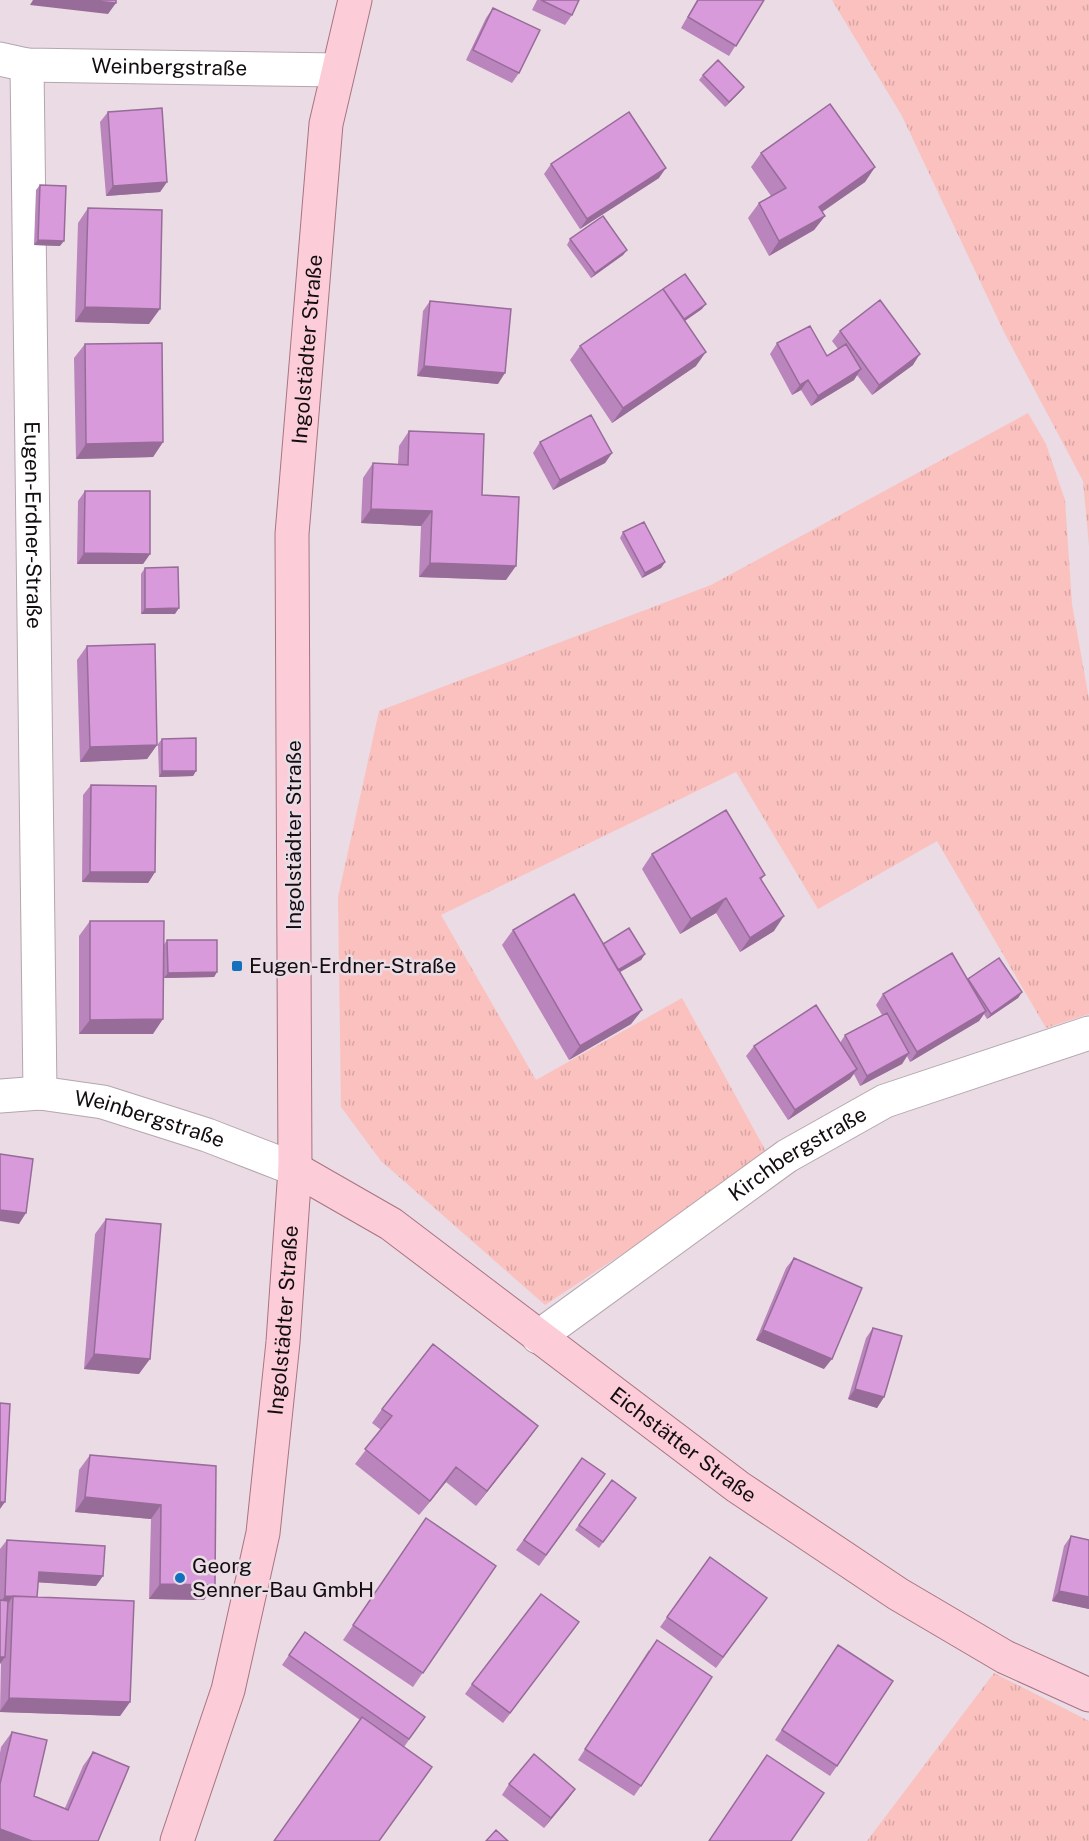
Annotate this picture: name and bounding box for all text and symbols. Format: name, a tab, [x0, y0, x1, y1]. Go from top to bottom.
street label: Weinbergstraße	[91, 53, 247, 81]
street label: Ingolstädter Straße	[287, 254, 327, 445]
street label: Eugen-Erdner-Straße	[20, 421, 47, 629]
street label: Ingolstädter Straße	[281, 740, 306, 930]
place label: Eugen-Erdner-Straße	[249, 953, 456, 978]
marker: Eugen-Erdner-Straße	[230, 959, 244, 973]
street label: Weinbergstraße	[73, 1085, 229, 1153]
street label: Kirchbergstraße	[723, 1101, 871, 1206]
street label: Ingolstädter Straße	[262, 1225, 303, 1416]
street label: Eichstätter Straße	[605, 1382, 761, 1508]
place label: Georg Senner-Bau GmbH	[192, 1553, 374, 1602]
marker: Georg Senner-Bau GmbH	[173, 1571, 187, 1585]

